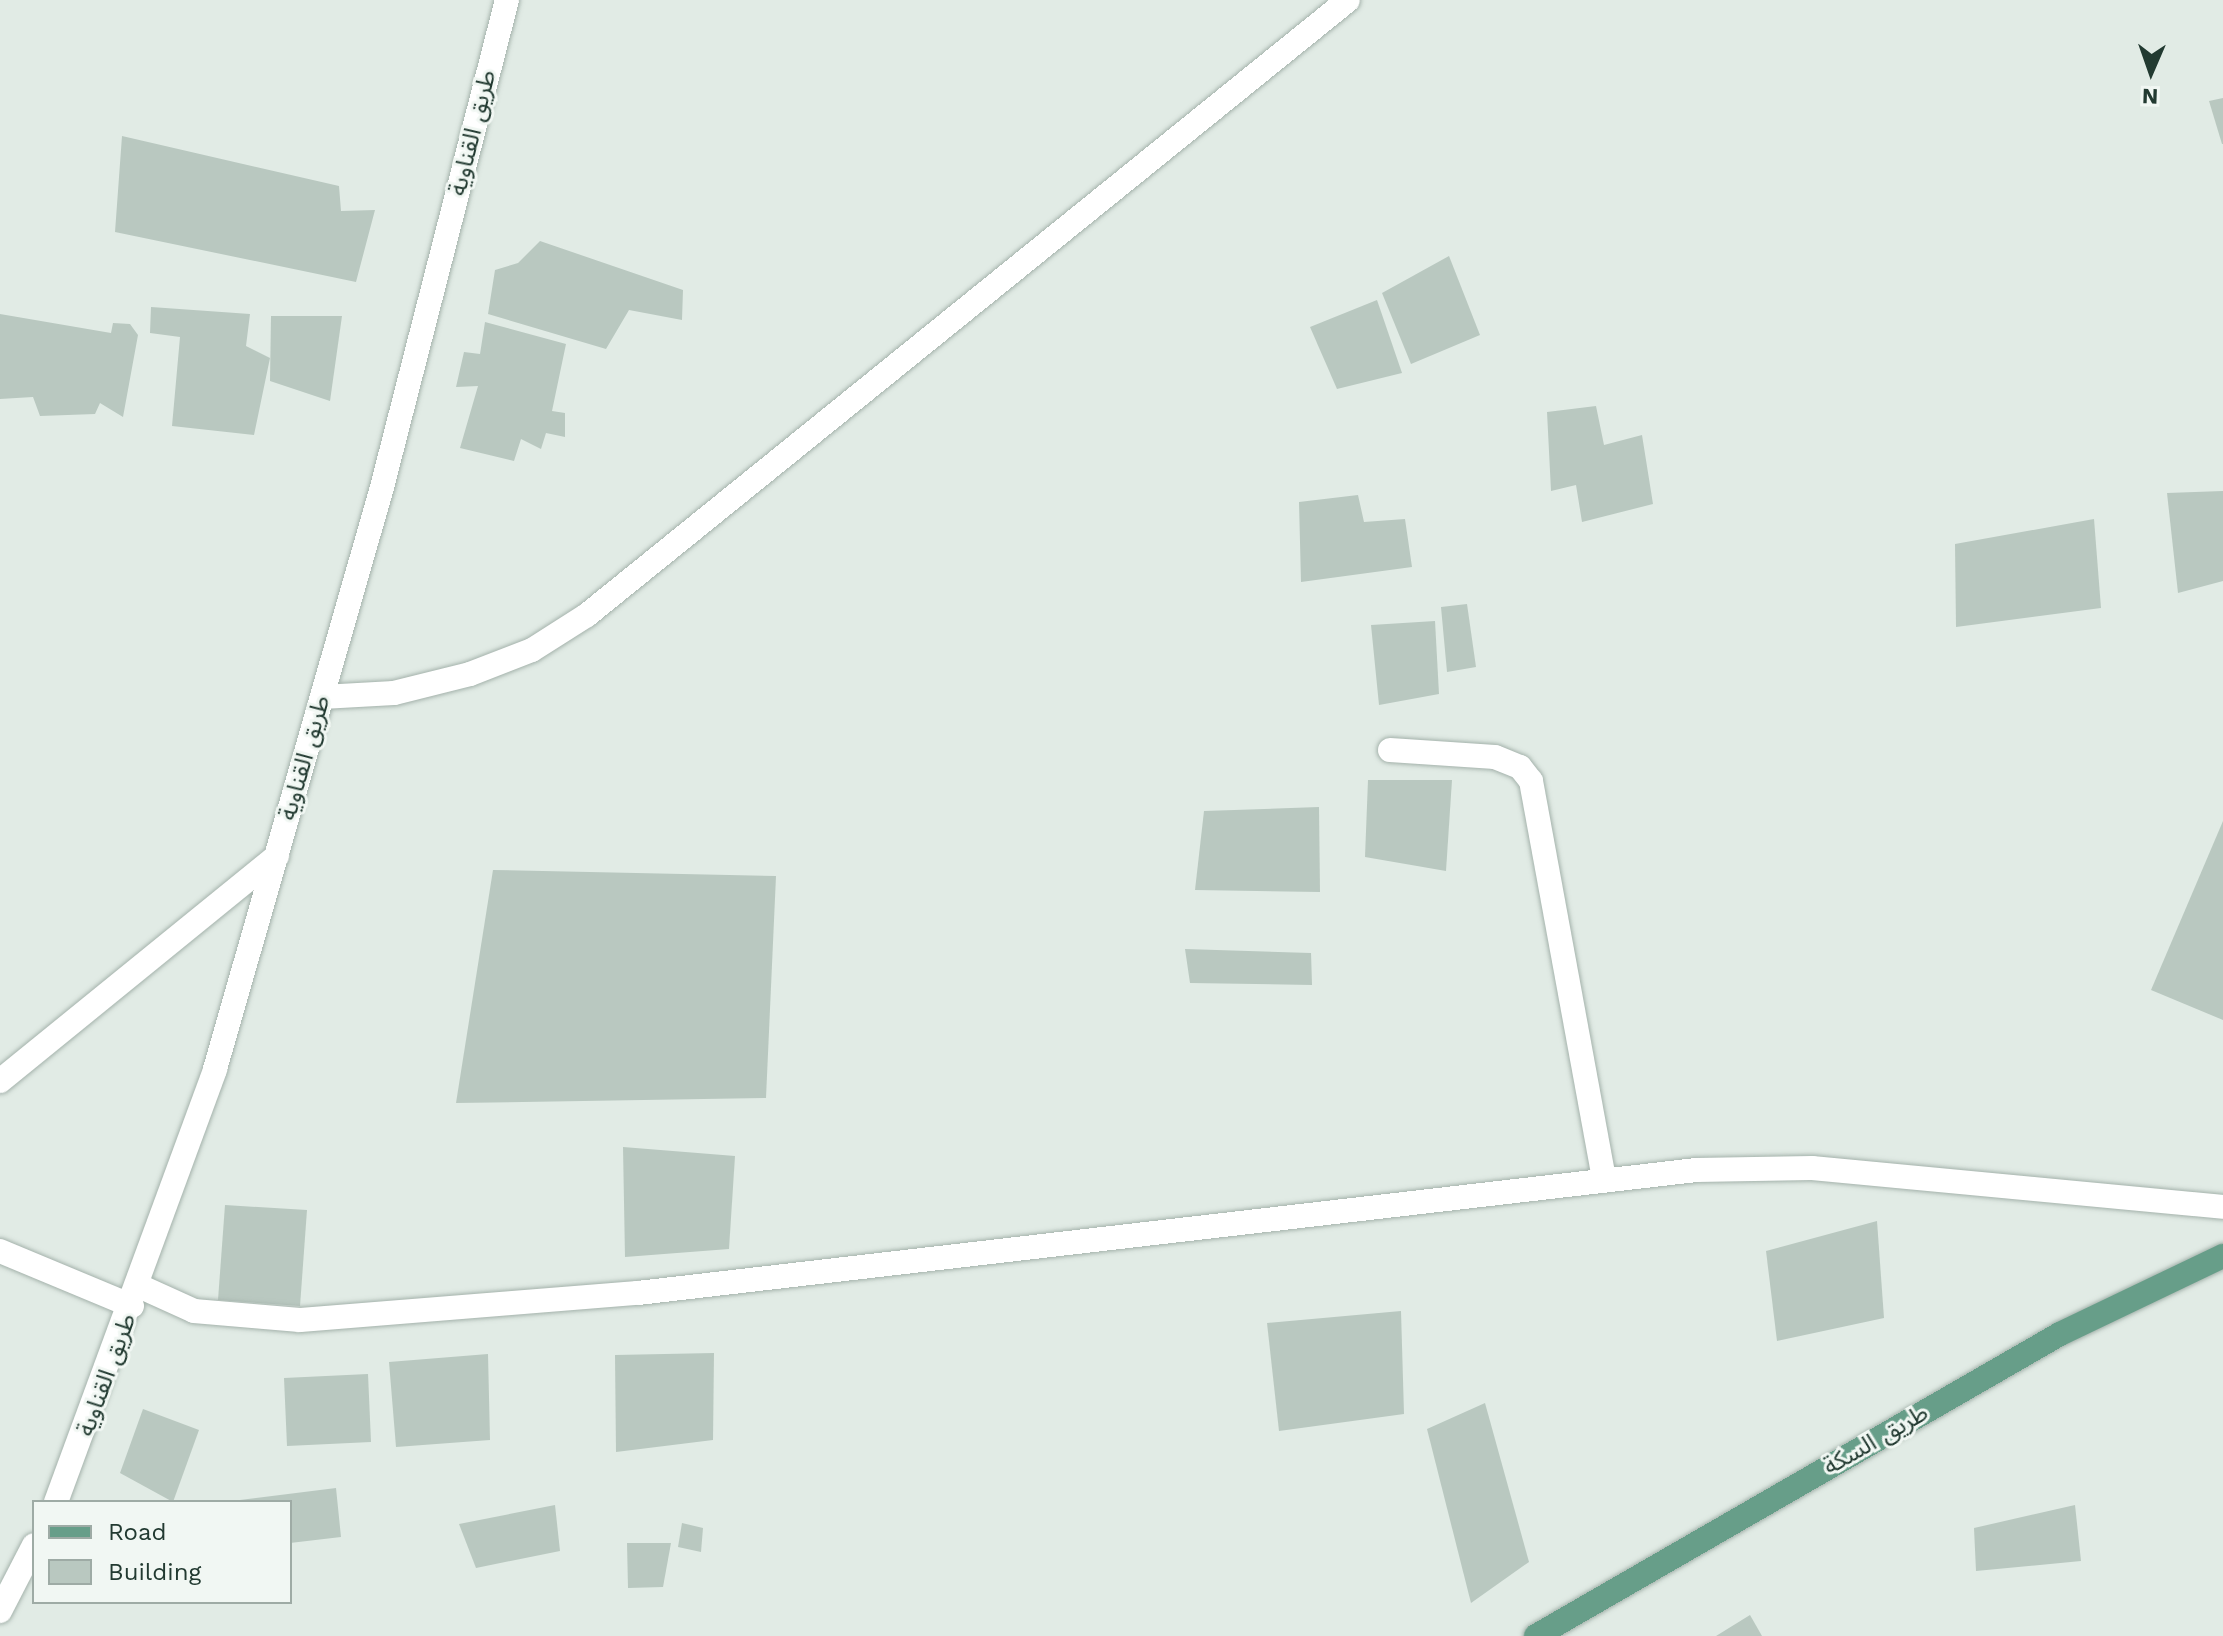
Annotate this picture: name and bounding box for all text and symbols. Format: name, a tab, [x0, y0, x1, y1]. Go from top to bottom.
north arrow	[2111, 32, 2191, 112]
street label: طريق القناوية	[443, 67, 503, 199]
text: N	[2142, 84, 2159, 109]
street label: طريق القناوية	[273, 692, 337, 824]
street label: طريق القناوية	[72, 1310, 142, 1440]
street label: طريق السكة	[1819, 1399, 1933, 1481]
legend	[32, 1500, 292, 1604]
text: Road	[108, 1518, 167, 1546]
text: Building	[108, 1558, 201, 1586]

